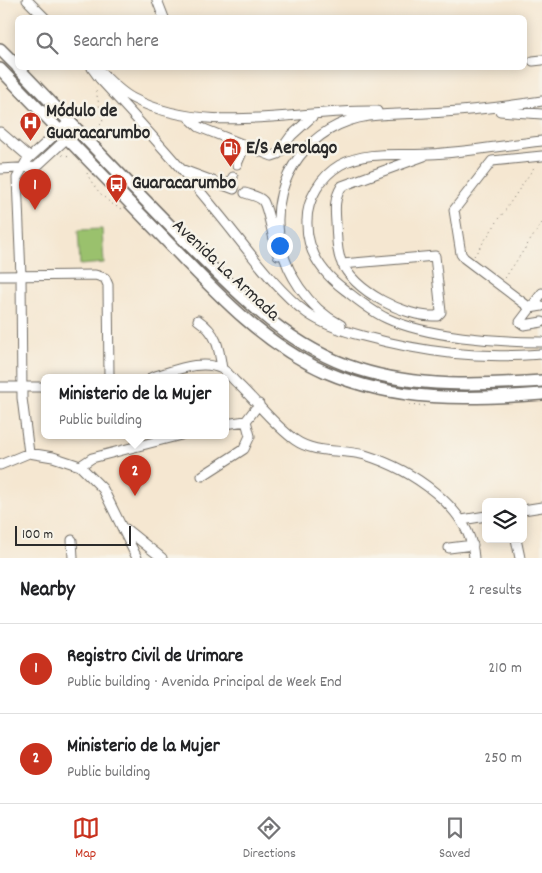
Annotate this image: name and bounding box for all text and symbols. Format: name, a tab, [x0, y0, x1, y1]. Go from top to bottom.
search box	[15, 15, 527, 70]
icon: search	[33, 29, 61, 57]
text: Search here	[73, 29, 159, 56]
place label: Módulo de Guaracarumbo	[46, 99, 151, 148]
hospital icon: Módulo de Guaracarumbo	[18, 111, 42, 142]
place label: E/S Aerolago	[246, 136, 338, 163]
fuel station icon: E/S Aerolago	[218, 137, 242, 168]
pin: 1	[19, 169, 51, 210]
place label: Guaracarumbo	[132, 171, 237, 198]
bus stop icon: Guaracarumbo	[104, 172, 128, 203]
street label: Avenida La Armada	[165, 214, 286, 329]
your location	[267, 233, 293, 259]
popup	[41, 374, 229, 439]
text: Ministerio de la Mujer	[59, 382, 211, 409]
text: Public building	[59, 409, 142, 432]
pin: 2	[119, 455, 151, 496]
map controls	[482, 498, 527, 543]
button: layers	[482, 498, 527, 543]
scale bar	[15, 523, 131, 546]
text: 100 m	[22, 525, 53, 545]
text: Nearby	[20, 576, 75, 606]
text: 2 results	[468, 579, 522, 602]
text: Registro Civil de Urimare	[67, 644, 243, 671]
text: 1	[34, 657, 38, 680]
text: 210 m	[488, 657, 522, 680]
text: Public building · Avenida Principal de Week End	[67, 671, 342, 694]
text: Ministerio de la Mujer	[67, 734, 220, 761]
text: 2	[33, 747, 40, 770]
text: 250 m	[484, 747, 522, 770]
text: Public building	[67, 761, 150, 784]
tab: Map	[72, 814, 100, 864]
tab: Directions	[243, 814, 296, 864]
tab: Saved	[439, 814, 470, 864]

